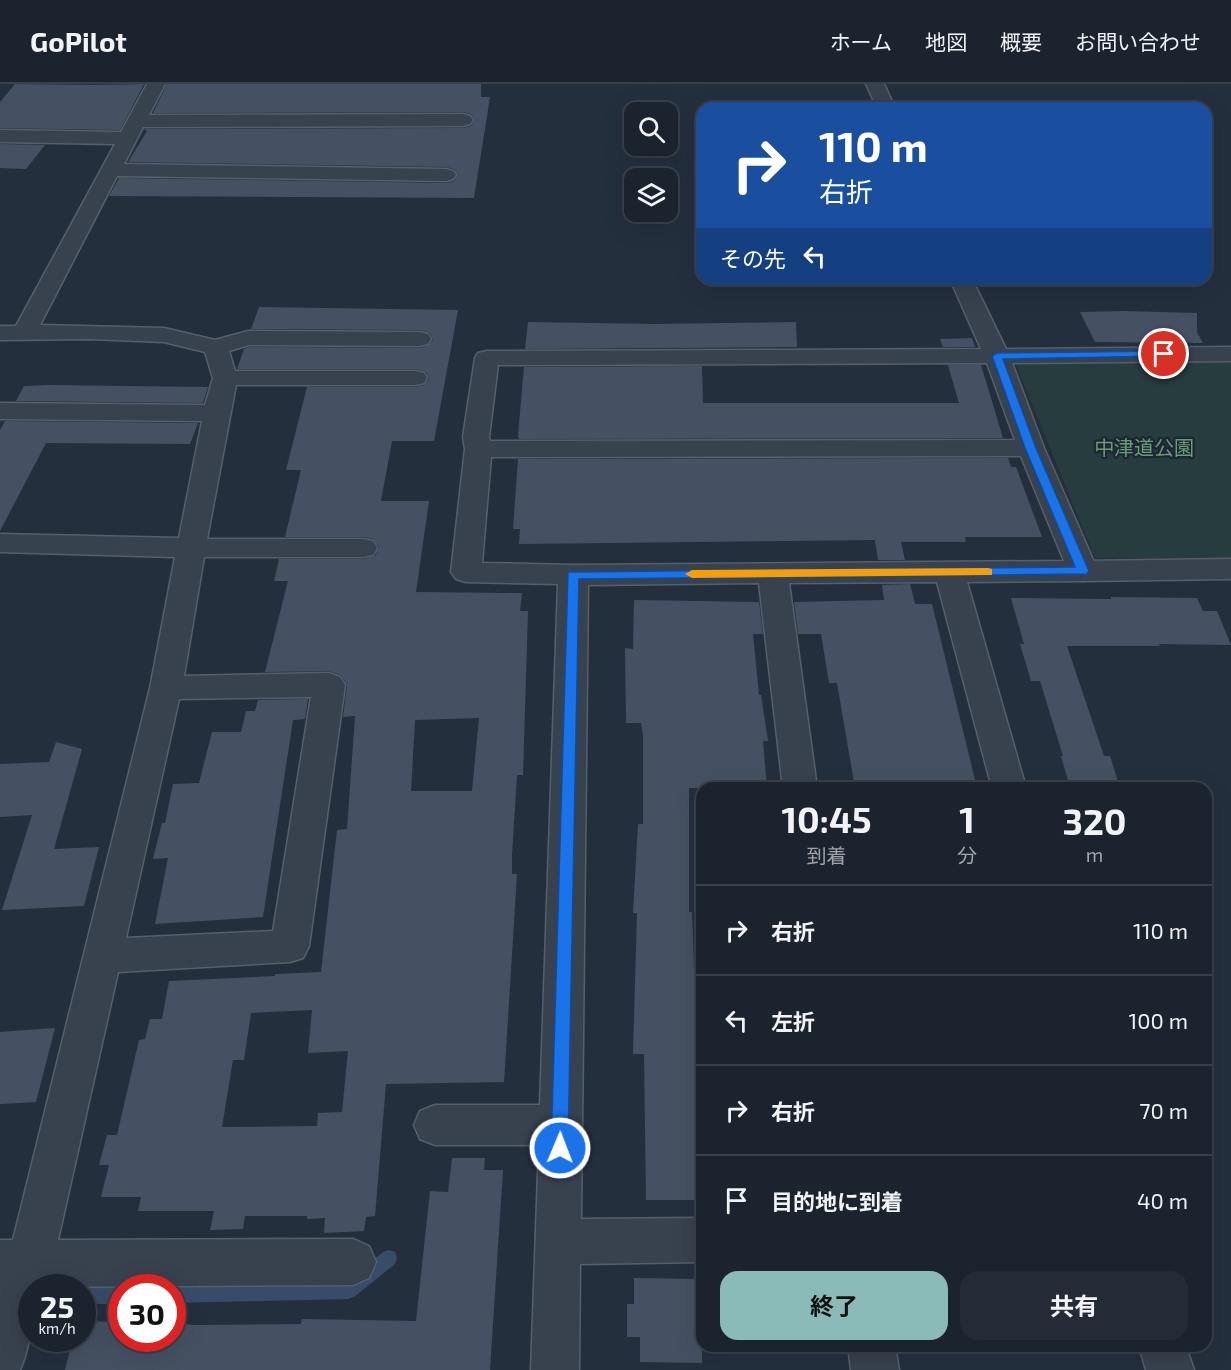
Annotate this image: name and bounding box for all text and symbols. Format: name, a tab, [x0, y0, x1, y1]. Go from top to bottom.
text: GoPilot	[30, 24, 127, 58]
text: ホーム	[830, 29, 892, 54]
text: 地図	[925, 29, 967, 54]
text: 概要	[1000, 29, 1042, 54]
text: お問い合わせ	[1075, 29, 1201, 54]
map controls	[624, 102, 678, 222]
button: search	[624, 102, 678, 156]
text: 110 m	[819, 120, 928, 170]
icon: right	[720, 126, 798, 204]
button: layers	[624, 168, 678, 222]
text: 右折	[819, 175, 873, 207]
icon: left	[798, 240, 831, 273]
text: その先	[720, 245, 786, 271]
pin	[1138, 328, 1189, 379]
icon: arrive	[1147, 337, 1180, 370]
park label: 中津道公園	[1094, 435, 1194, 459]
text: 10:45	[781, 797, 872, 840]
text: 1	[959, 797, 975, 840]
text: 320	[1063, 799, 1127, 842]
text: m	[1086, 842, 1103, 866]
text: 到着	[807, 843, 847, 867]
text: 分	[957, 843, 977, 867]
icon: right	[720, 914, 753, 947]
text: 110 m	[1133, 917, 1188, 943]
text: 右折	[771, 918, 815, 944]
icon: left	[720, 1004, 753, 1037]
text: 100 m	[1129, 1007, 1188, 1033]
text: 左折	[771, 1008, 815, 1034]
icon: right	[720, 1094, 753, 1127]
text: 70 m	[1139, 1097, 1188, 1123]
text: 右折	[771, 1098, 815, 1124]
position arrow	[528, 1116, 592, 1180]
icon: arrive	[720, 1184, 753, 1217]
text: 40 m	[1137, 1187, 1188, 1213]
text: 目的地に到着	[771, 1188, 903, 1214]
button: 終了	[720, 1271, 948, 1340]
button: 共有	[960, 1271, 1188, 1340]
speed limit sign: 30	[108, 1274, 186, 1352]
text: 25	[40, 1288, 74, 1324]
text: km/h	[38, 1319, 76, 1337]

